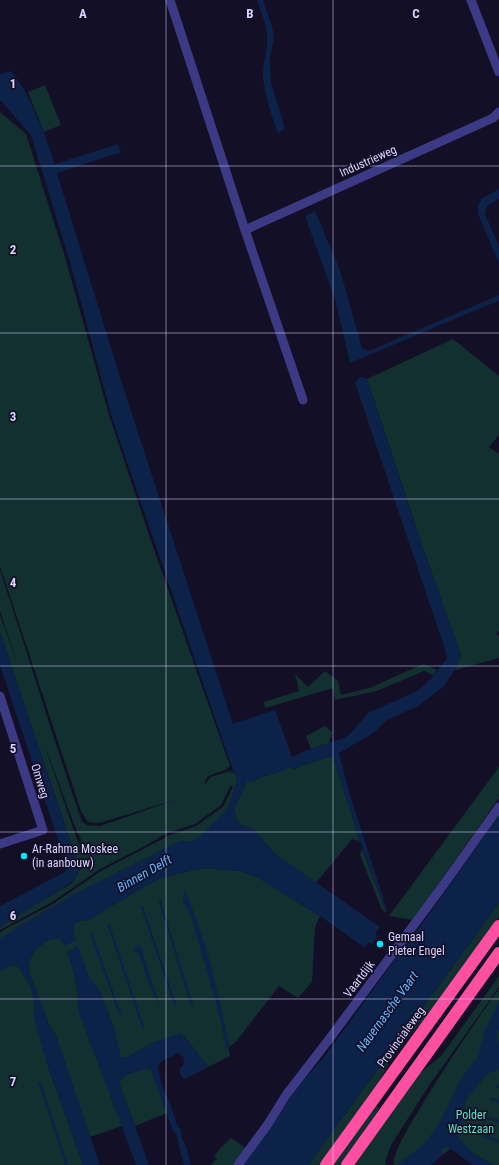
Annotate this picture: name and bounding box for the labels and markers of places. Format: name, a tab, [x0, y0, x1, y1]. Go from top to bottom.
place label: Ar-Rahma Moskee (in aanbouw)	[32, 842, 118, 870]
marker: Ar-Rahma Moskee (in aanbouw)	[19, 851, 29, 861]
place label: Gemaal Pieter Engel	[388, 930, 445, 958]
marker: Gemaal Pieter Engel	[375, 939, 385, 949]

